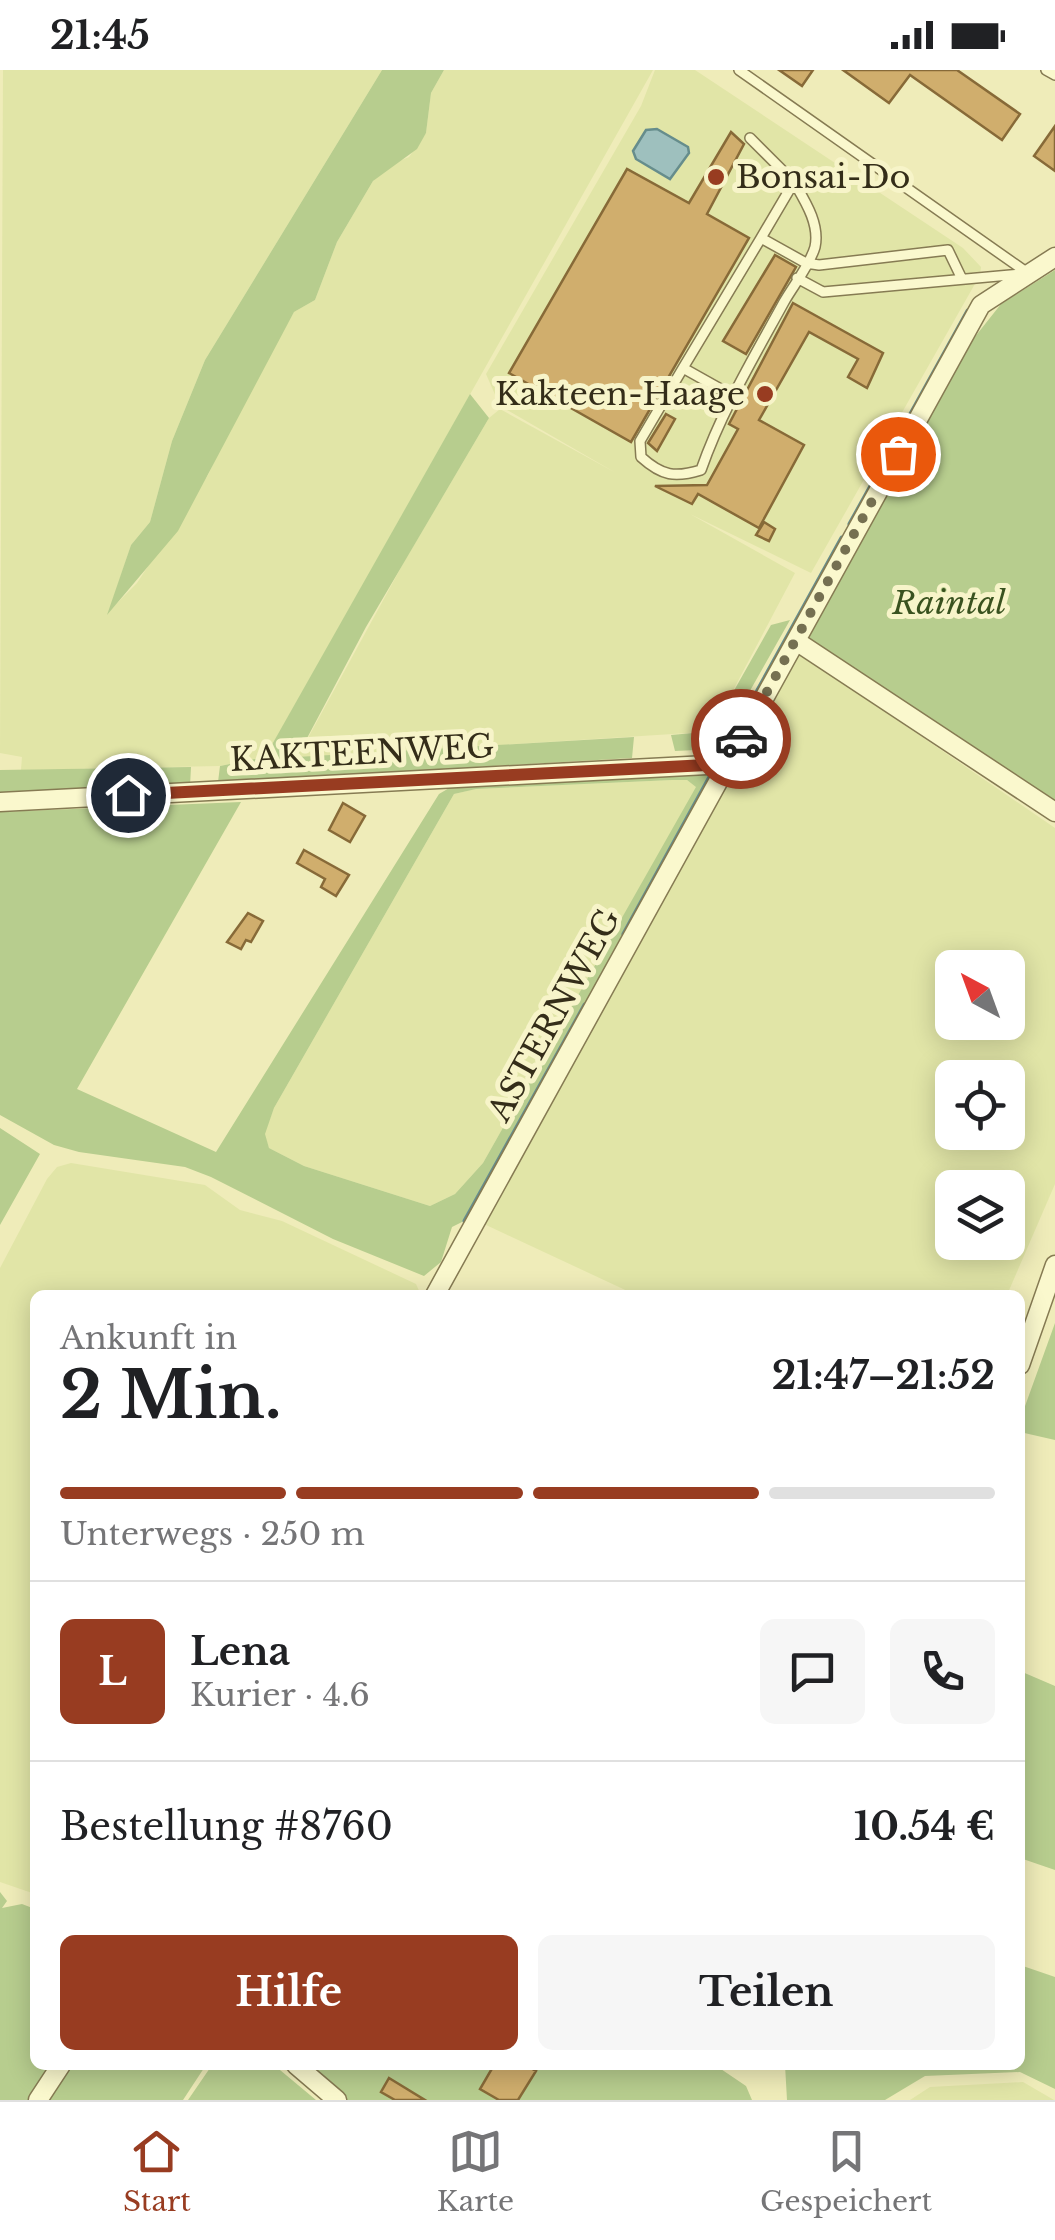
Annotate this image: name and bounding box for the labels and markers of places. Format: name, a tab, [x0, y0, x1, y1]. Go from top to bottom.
place label: Bonsai-Do	[736, 157, 910, 197]
marker: Bonsai-Do	[705, 166, 727, 188]
place label: Kakteen-Haage	[495, 374, 745, 414]
marker: Kakteen-Haage	[754, 383, 776, 405]
pin	[856, 412, 941, 497]
pin	[86, 753, 171, 838]

